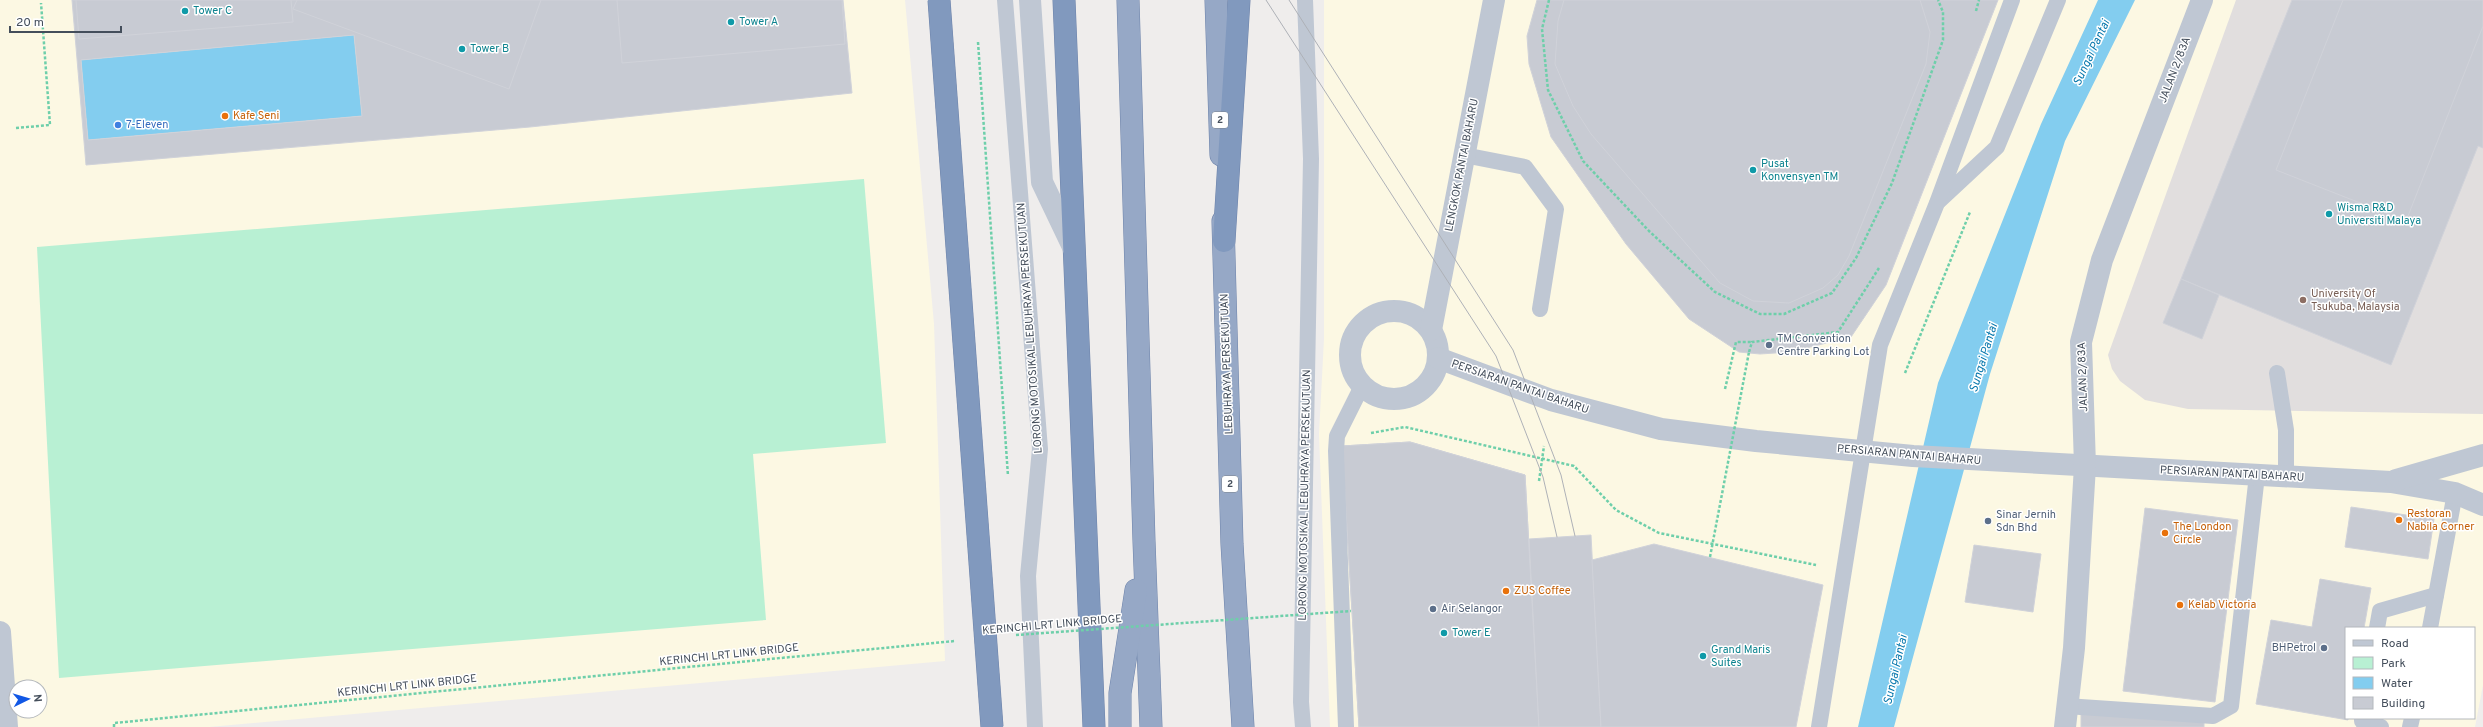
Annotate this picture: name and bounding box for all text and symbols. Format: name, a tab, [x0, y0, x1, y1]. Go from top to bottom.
place label: Tower C	[193, 4, 232, 18]
marker: Tower C	[180, 6, 190, 16]
scale bar	[10, 8, 121, 34]
text: 20 m	[16, 15, 44, 31]
place label: Tower A	[739, 15, 778, 29]
water label: Sungai Pantai	[2070, 16, 2115, 89]
marker: Tower A	[726, 17, 736, 27]
street label: JALAN 2/83A	[2156, 35, 2194, 105]
place label: Tower B	[470, 42, 509, 56]
marker: Tower B	[457, 44, 467, 54]
street label: LENGKOK PANTAI BAHARU	[1442, 97, 1482, 233]
place label: Kafe Seni	[233, 109, 279, 123]
marker: Kafe Seni	[220, 111, 230, 121]
road number: 2	[1212, 112, 1228, 128]
place label: 7-Eleven	[126, 118, 168, 132]
marker: 7-Eleven	[113, 120, 123, 130]
place label: Pusat Konvensyen TM	[1761, 157, 1838, 184]
marker: Pusat Konvensyen TM	[1748, 165, 1758, 175]
place label: Wisma R&D Universiti Malaya	[2337, 201, 2421, 228]
street label: LORONG MOTOSIKAL LEBUHRAYA PERSEKUTUAN	[1014, 202, 1046, 454]
marker: Wisma R&D Universiti Malaya	[2324, 209, 2334, 219]
place label: University Of Tsukuba, Malaysia	[2311, 287, 2400, 314]
street label: LEBUHRAYA PERSEKUTUAN	[1218, 293, 1236, 435]
marker: University Of Tsukuba, Malaysia	[2298, 295, 2308, 305]
water label: Sungai Pantai	[1966, 321, 2002, 394]
place label: TM Convention Centre Parking Lot	[1777, 332, 1869, 359]
marker: TM Convention Centre Parking Lot	[1764, 340, 1774, 350]
street label: JALAN 2/83A	[2075, 342, 2091, 412]
street label: PERSIARAN PANTAI BAHARU	[1449, 357, 1591, 417]
street label: LORONG MOTOSIKAL LEBUHRAYA PERSEKUTUAN	[1296, 369, 1314, 621]
street label: PERSIARAN PANTAI BAHARU	[1836, 442, 1982, 468]
street label: PERSIARAN PANTAI BAHARU	[2159, 463, 2305, 485]
road number: 2	[1222, 476, 1238, 492]
place label: Restoran Nabila Corner	[2407, 507, 2475, 534]
place label: Sinar Jernih Sdn Bhd	[1996, 508, 2056, 535]
marker: Restoran Nabila Corner	[2394, 515, 2404, 525]
marker: Sinar Jernih Sdn Bhd	[1983, 516, 1993, 526]
place label: The London Circle	[2173, 520, 2231, 547]
marker: The London Circle	[2160, 528, 2170, 538]
place label: ZUS Coffee	[1514, 584, 1571, 598]
marker: ZUS Coffee	[1501, 586, 1511, 596]
place label: Kelab Victoria	[2188, 598, 2256, 612]
marker: Kelab Victoria	[2175, 600, 2185, 610]
place label: Air Selangor	[1441, 602, 1503, 616]
marker: Air Selangor	[1428, 604, 1438, 614]
street label: KERINCHI LRT LINK BRIDGE	[982, 612, 1122, 638]
place label: Tower E	[1452, 626, 1491, 640]
legend	[2345, 627, 2475, 719]
marker: Tower E	[1439, 628, 1449, 638]
water label: Sungai Pantai	[1880, 632, 1912, 707]
text: Road	[2381, 636, 2409, 652]
street label: KERINCHI LRT LINK BRIDGE	[659, 641, 799, 669]
place label: BHPetrol	[2272, 641, 2316, 655]
place label: Grand Maris Suites	[1711, 643, 1770, 670]
marker: BHPetrol	[2319, 643, 2329, 653]
marker: Grand Maris Suites	[1698, 651, 1708, 661]
text: Park	[2381, 656, 2406, 672]
street label: KERINCHI LRT LINK BRIDGE	[337, 672, 477, 700]
text: Water	[2381, 676, 2413, 692]
north arrow	[8, 679, 48, 719]
text: N	[30, 694, 44, 703]
text: Building	[2381, 696, 2425, 712]

